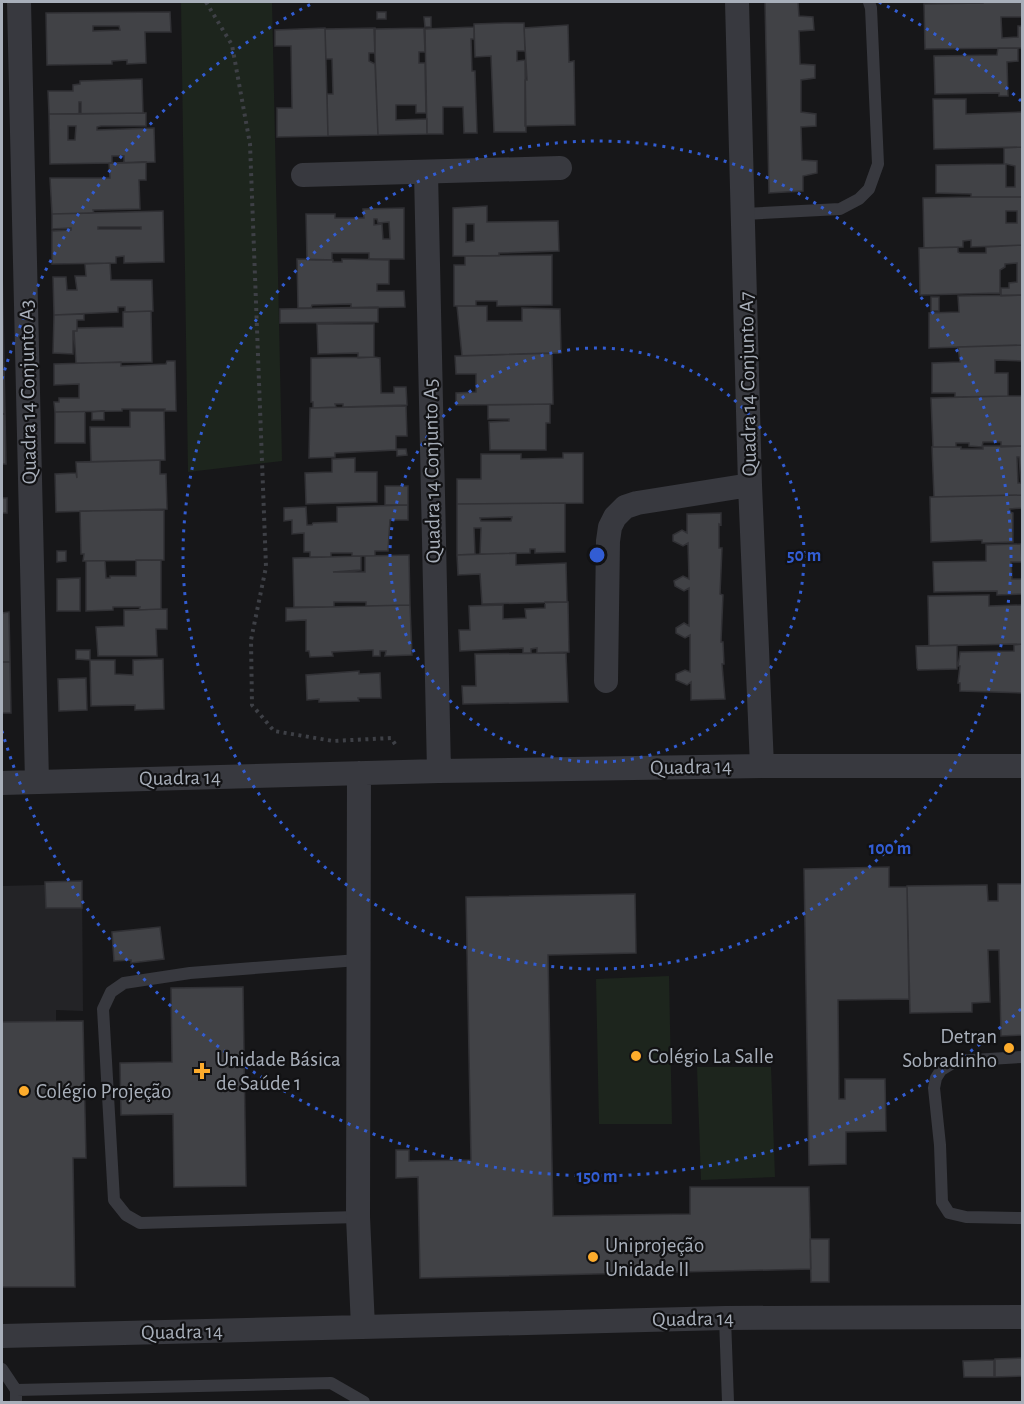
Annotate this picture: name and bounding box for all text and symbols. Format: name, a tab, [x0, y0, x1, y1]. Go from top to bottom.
street label: Quadra 14 Conjunto A7	[736, 291, 760, 476]
street label: Quadra 14 Conjunto A3	[16, 300, 40, 484]
street label: Quadra 14 Conjunto A5	[420, 379, 444, 563]
centre of rings	[587, 545, 607, 565]
text: 50 m	[787, 547, 821, 565]
street label: Quadra 14	[650, 756, 732, 778]
street label: Quadra 14	[139, 767, 221, 789]
text: 100 m	[869, 840, 911, 858]
place label: Detran Sobradinho	[902, 1026, 997, 1071]
marker: Detran Sobradinho	[1002, 1041, 1016, 1055]
place label: Colégio La Salle	[648, 1046, 774, 1067]
place label: Unidade Básica de Saúde 1	[216, 1049, 341, 1094]
marker: Colégio La Salle	[629, 1049, 643, 1063]
marker: Unidade Básica de Saúde 1	[193, 1062, 211, 1080]
place label: Colégio Projeção	[36, 1081, 171, 1102]
marker: Colégio Projeção	[17, 1084, 31, 1098]
text: 150 m	[577, 1168, 617, 1186]
place label: Uniprojeção Unidade II	[605, 1235, 704, 1280]
marker: Uniprojeção Unidade II	[586, 1250, 600, 1264]
street label: Quadra 14	[652, 1308, 734, 1330]
street label: Quadra 14	[141, 1321, 223, 1343]

